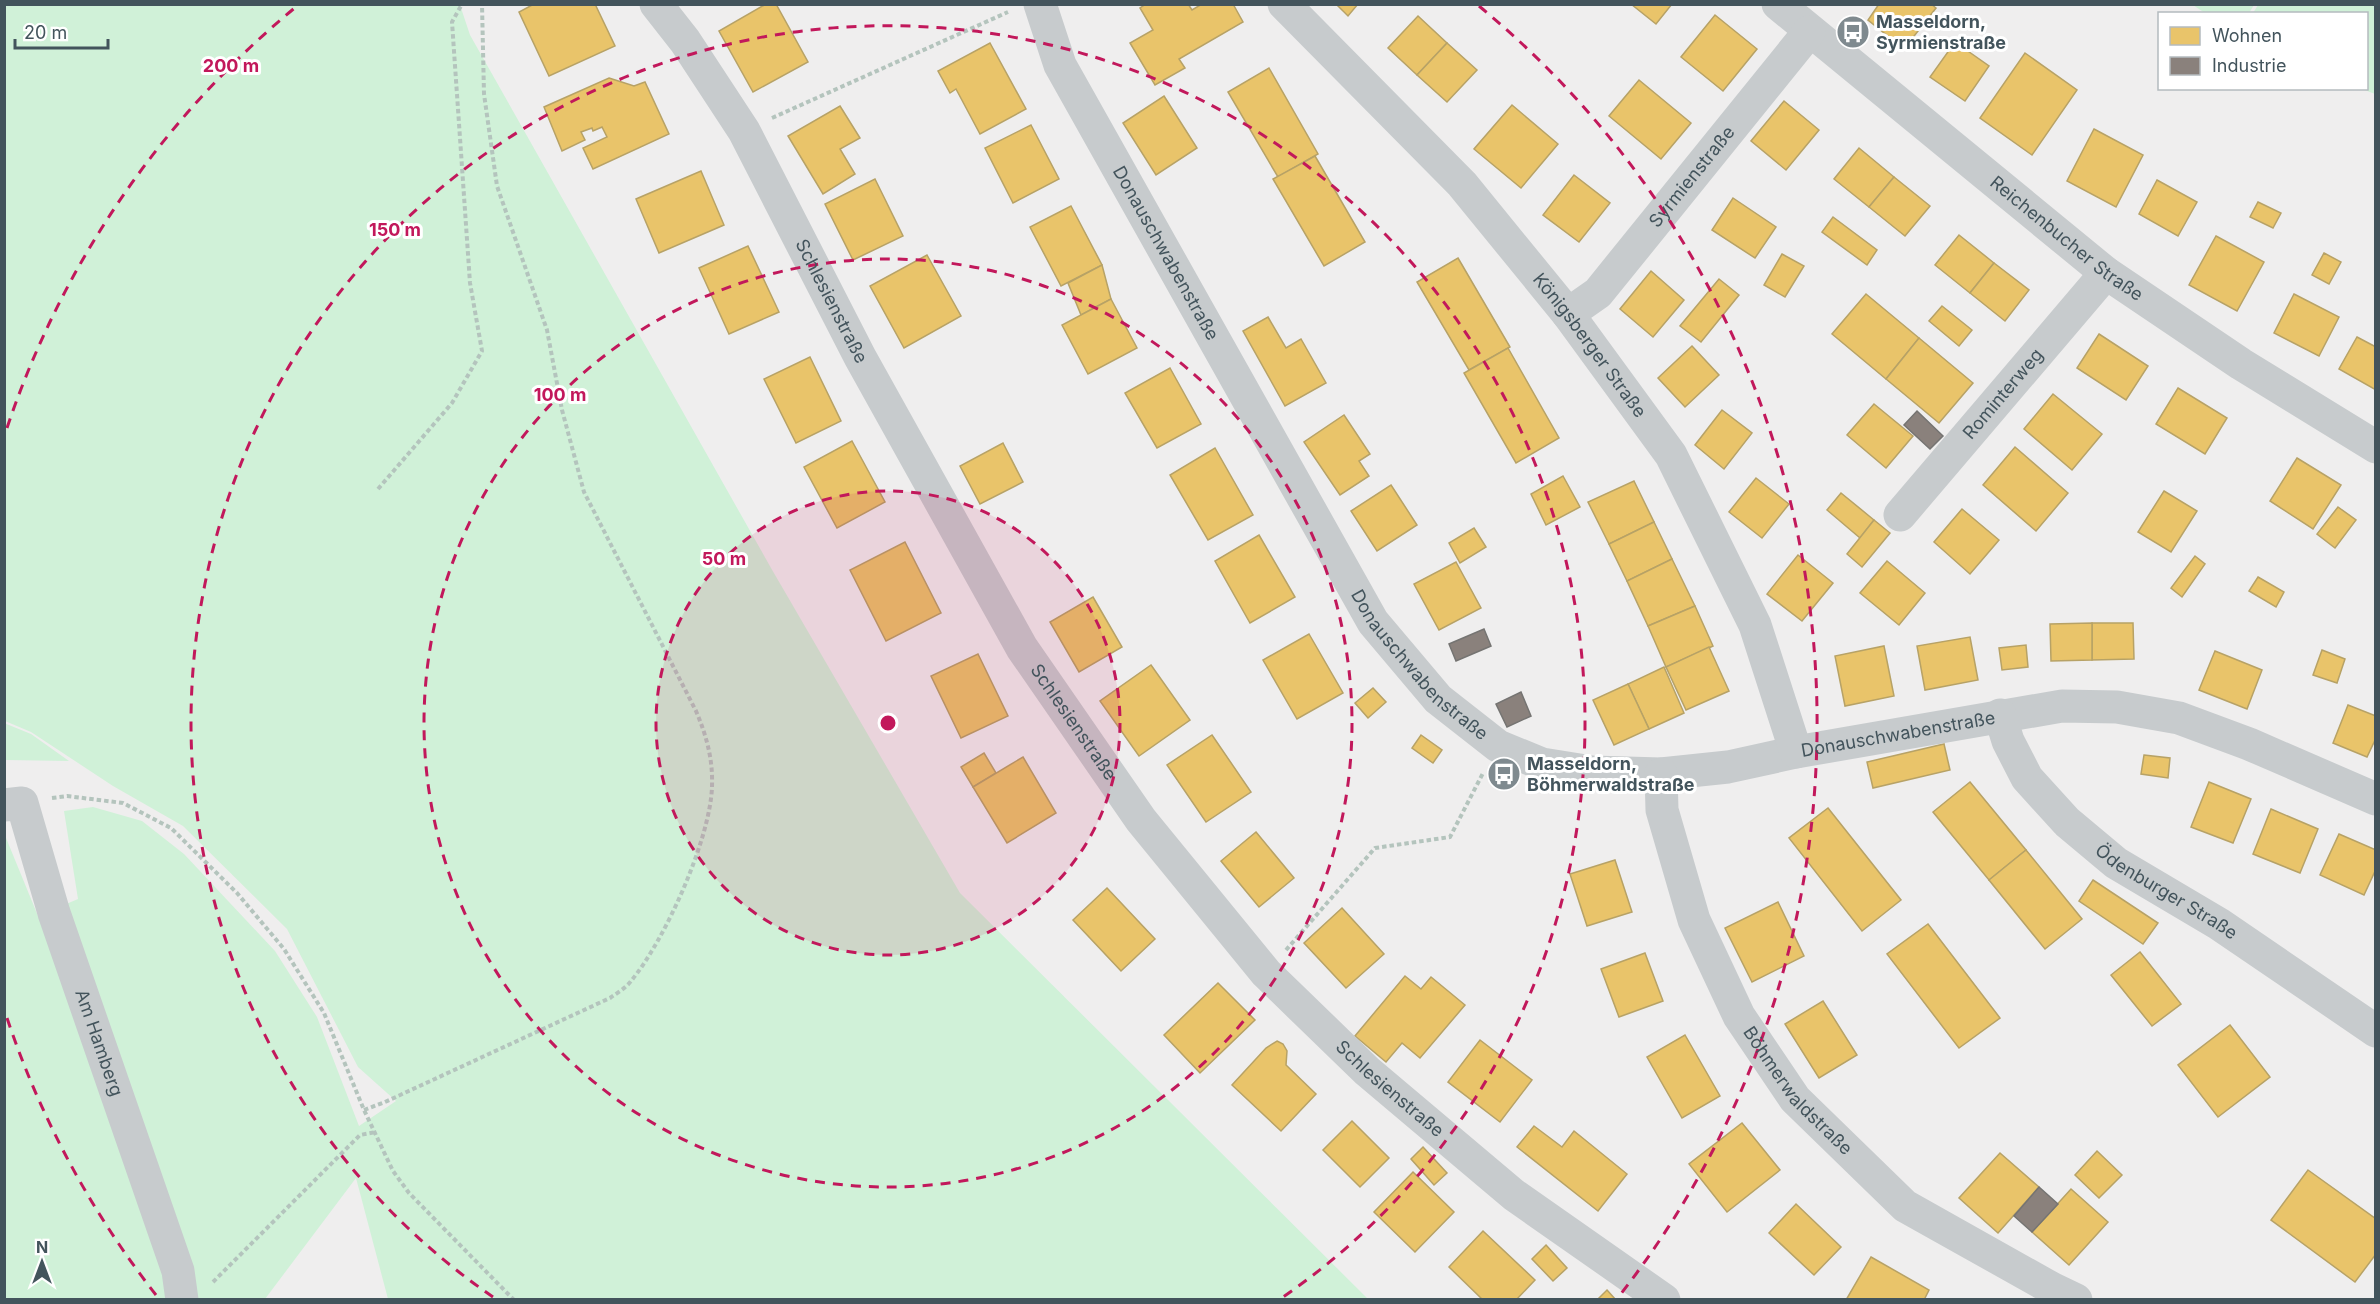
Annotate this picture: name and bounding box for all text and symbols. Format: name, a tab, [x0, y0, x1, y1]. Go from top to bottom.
place label: Masseldorn, Syrmienstraße	[1876, 11, 2006, 53]
scale bar	[15, 12, 108, 50]
legend	[2158, 12, 2368, 90]
bus stop icon: Masseldorn, Syrmienstraße	[1835, 14, 1871, 50]
text: 20 m	[24, 22, 67, 43]
text: Wohnen	[2212, 25, 2282, 46]
text: 200 m	[203, 55, 259, 76]
text: Industrie	[2212, 55, 2286, 76]
street label: Syrmienstraße	[1644, 122, 1739, 231]
street label: Donauschwabenstraße	[1109, 162, 1223, 344]
street label: Reichenbucher Straße	[1986, 171, 2147, 305]
text: 150 m	[369, 219, 421, 240]
street label: Schlesienstraße	[791, 236, 872, 367]
street label: Königsberger Straße	[1529, 269, 1651, 421]
street label: Rominterweg	[1958, 344, 2047, 443]
text: 100 m	[534, 384, 586, 405]
text: 50 m	[702, 548, 746, 569]
street label: Donauschwabenstraße	[1347, 586, 1492, 744]
street label: Schlesienstraße	[1026, 660, 1121, 784]
street label: Donauschwabenstraße	[1799, 707, 1997, 761]
centre of rings	[878, 713, 898, 733]
place label: Masseldorn, Böhmerwaldstraße	[1527, 753, 1695, 795]
bus stop icon: Masseldorn, Böhmerwaldstraße	[1486, 756, 1522, 792]
street label: Ödenburger Straße	[2091, 838, 2242, 943]
street label: Am Hamberg	[71, 986, 128, 1099]
street label: Böhmerwaldstraße	[1739, 1022, 1857, 1159]
street label: Schlesienstraße	[1332, 1036, 1448, 1141]
north arrow	[12, 1232, 72, 1292]
text: N	[36, 1237, 48, 1257]

